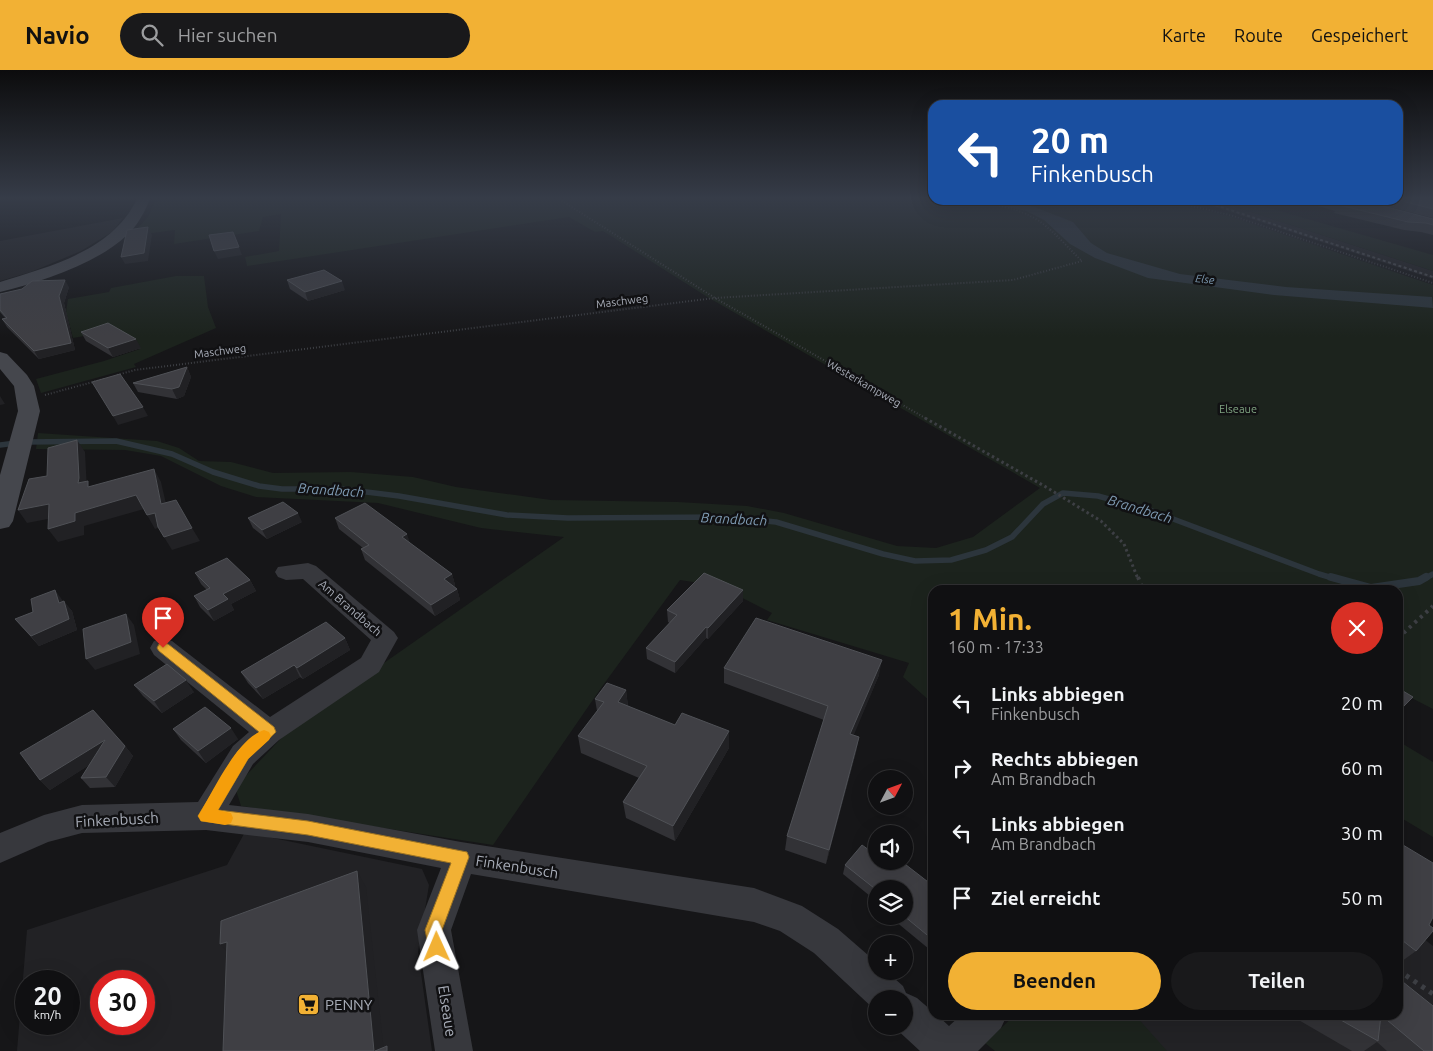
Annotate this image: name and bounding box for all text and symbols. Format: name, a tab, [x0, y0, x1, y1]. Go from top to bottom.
search box	[120, 13, 470, 58]
icon: search	[138, 21, 166, 49]
text: Navio	[25, 22, 90, 49]
text: Hier suchen	[178, 24, 278, 46]
text: Karte	[1162, 25, 1206, 45]
text: Route	[1234, 25, 1283, 45]
text: Gespeichert	[1311, 25, 1408, 45]
icon: left	[948, 120, 1013, 185]
text: 20 m	[1031, 120, 1109, 160]
text: Finkenbusch	[1031, 161, 1154, 186]
water label: Else	[1195, 272, 1216, 286]
street label: Maschweg	[595, 292, 649, 310]
street label: Maschweg	[193, 342, 247, 360]
street label: Westerkampweg	[825, 357, 903, 409]
park label: Elseaue	[1219, 403, 1257, 415]
water label: Brandbach	[297, 480, 365, 500]
water label: Brandbach	[1106, 492, 1174, 526]
water label: Brandbach	[700, 509, 768, 529]
street label: Am Brandbach	[316, 577, 384, 638]
pin	[142, 597, 184, 648]
text: 1 Min.	[948, 602, 1032, 636]
button: close	[1331, 602, 1383, 654]
icon: arrive	[149, 604, 177, 632]
text: 160 m · 17:33	[948, 638, 1044, 656]
text: Links abbiegen	[991, 683, 1125, 705]
icon: left	[948, 689, 976, 717]
text: 20 m	[1341, 692, 1383, 714]
text: Finkenbusch	[991, 705, 1080, 723]
text: Rechts abbiegen	[991, 748, 1139, 770]
icon: right	[948, 754, 976, 782]
text: 60 m	[1341, 757, 1383, 779]
north arrow	[868, 770, 912, 815]
map controls	[868, 770, 913, 1035]
text: Am Brandbach	[991, 770, 1096, 788]
street label: Finkenbusch	[75, 809, 159, 830]
text: Links abbiegen	[991, 813, 1125, 835]
icon: left	[948, 819, 976, 847]
text: 30 m	[1341, 822, 1383, 844]
button: sound	[868, 825, 913, 870]
text: Am Brandbach	[991, 835, 1096, 853]
street label: Finkenbusch	[474, 852, 560, 881]
button: layers	[868, 880, 913, 925]
icon: arrive	[948, 884, 976, 912]
text: Ziel erreicht	[991, 887, 1100, 909]
text: 50 m	[1341, 887, 1383, 909]
position arrow	[410, 920, 462, 972]
button: +	[868, 935, 913, 980]
button: Beenden	[948, 952, 1161, 1010]
button: Teilen	[1171, 952, 1383, 1010]
speed limit sign: 30	[90, 970, 155, 1035]
text: 20	[33, 982, 62, 1010]
street label: Elseaue	[435, 984, 460, 1038]
button: −	[868, 990, 913, 1035]
supermarket icon: PENNY	[297, 993, 321, 1017]
place label: PENNY	[325, 996, 373, 1013]
text: km/h	[34, 1008, 61, 1021]

